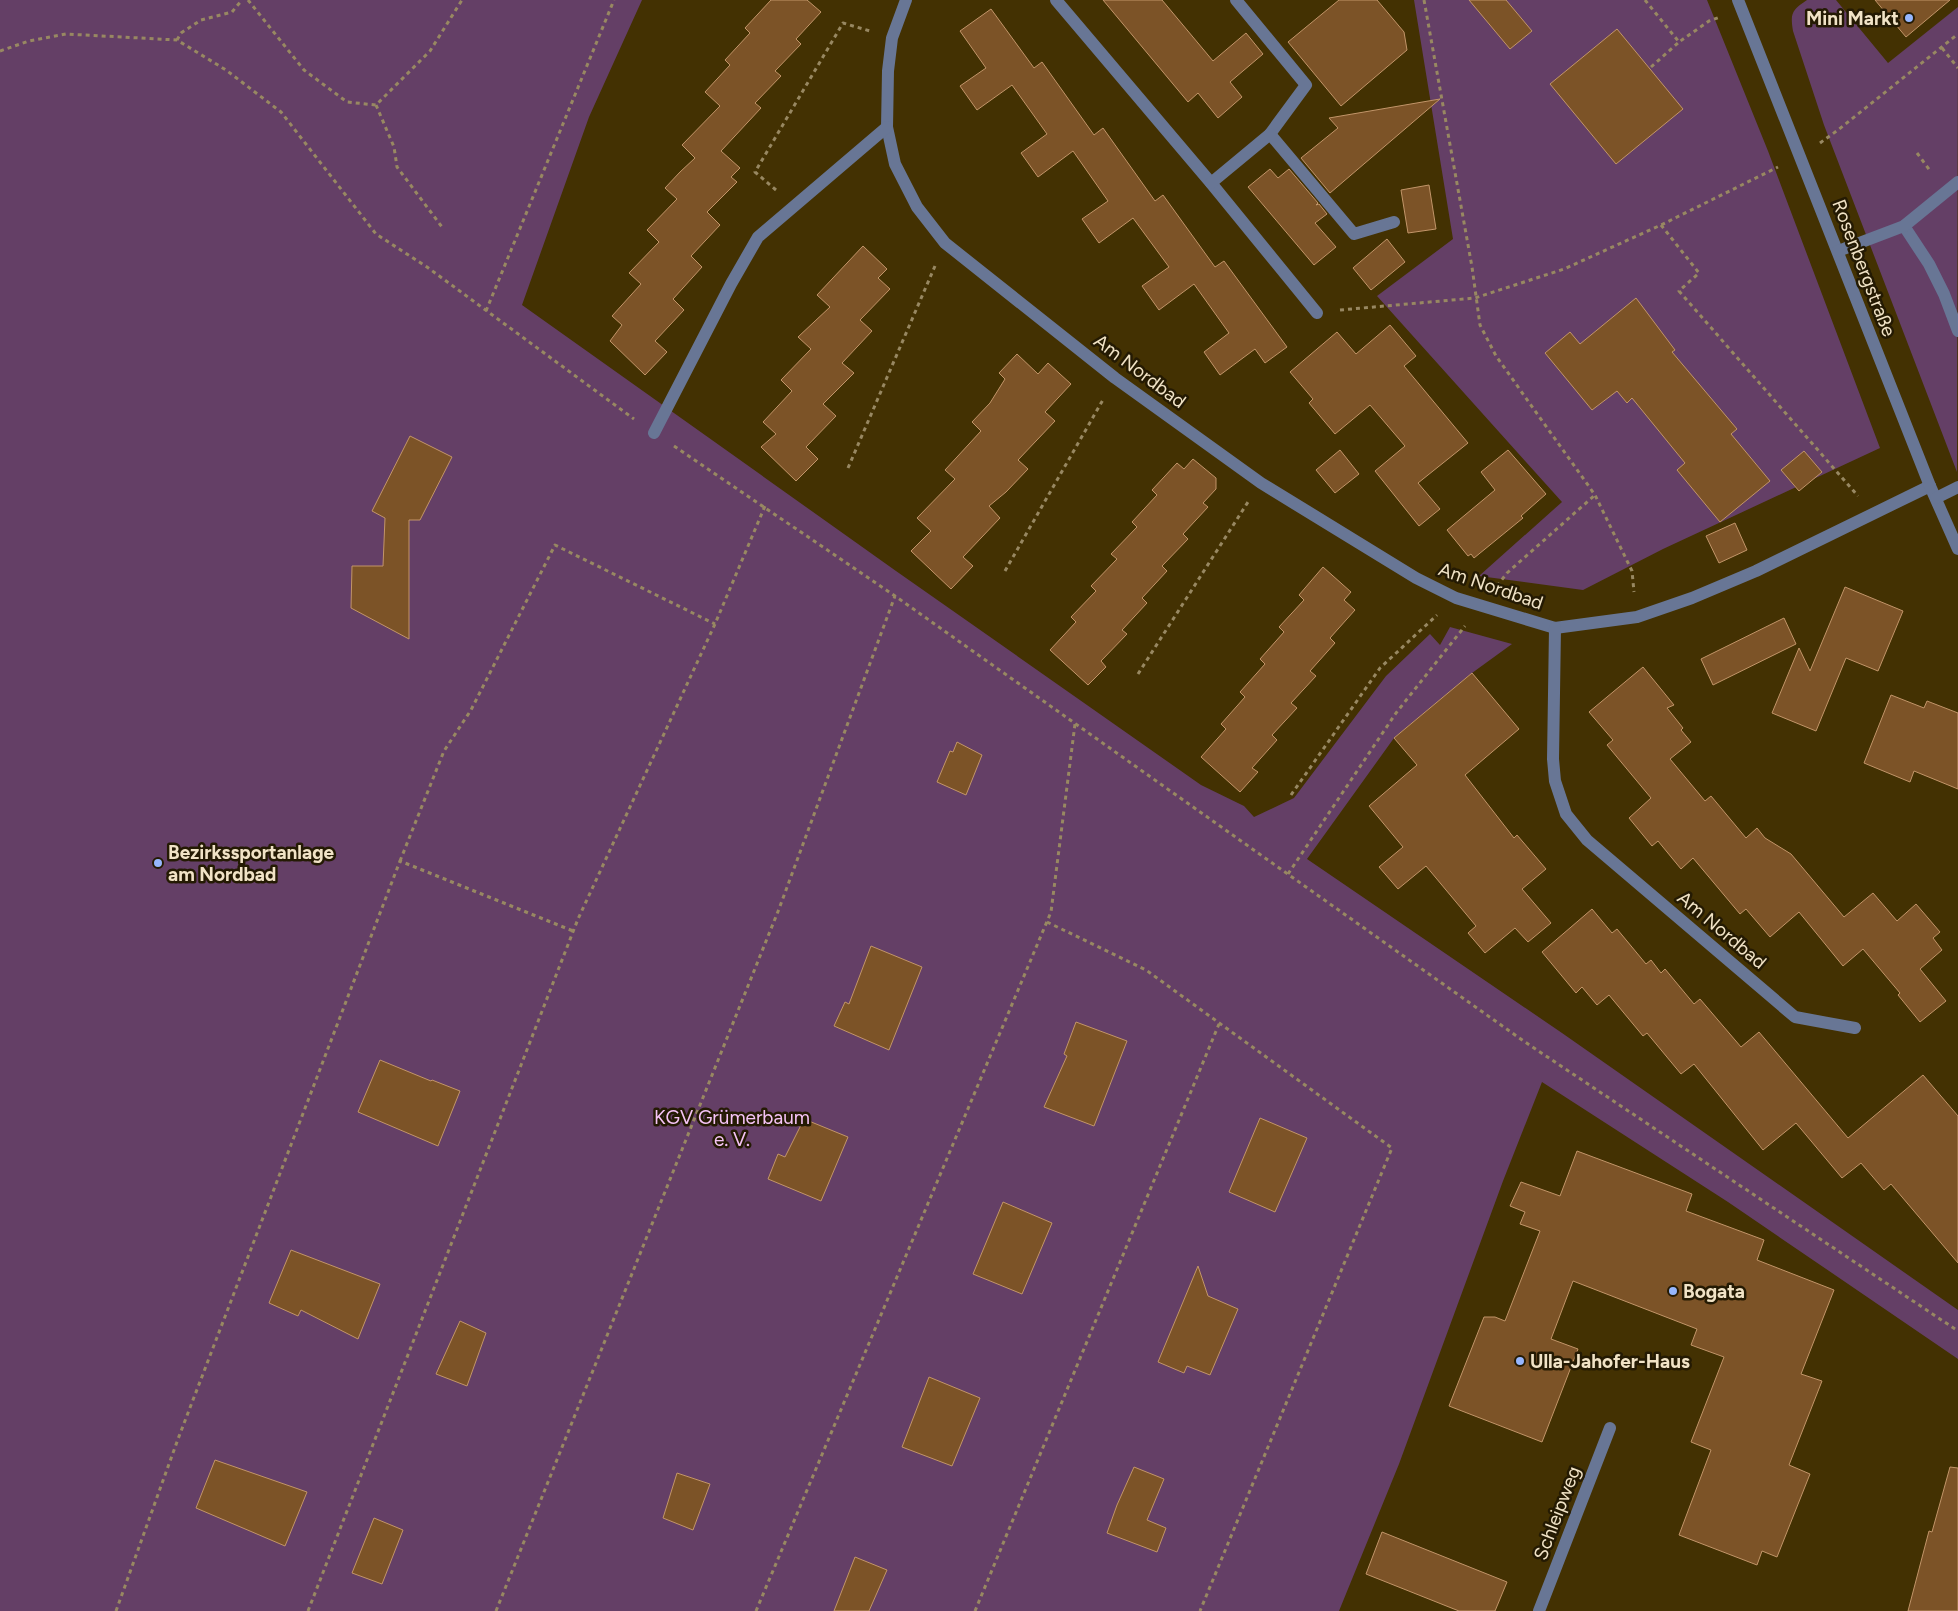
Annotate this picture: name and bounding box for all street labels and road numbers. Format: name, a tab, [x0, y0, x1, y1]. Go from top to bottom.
street label: Rosenbergstraße	[1827, 196, 1901, 340]
street label: Am Nordbad	[1090, 329, 1190, 413]
street label: Am Nordbad	[1436, 557, 1546, 615]
street label: Am Nordbad	[1673, 886, 1771, 974]
street label: Schleipweg	[1529, 1463, 1585, 1563]

